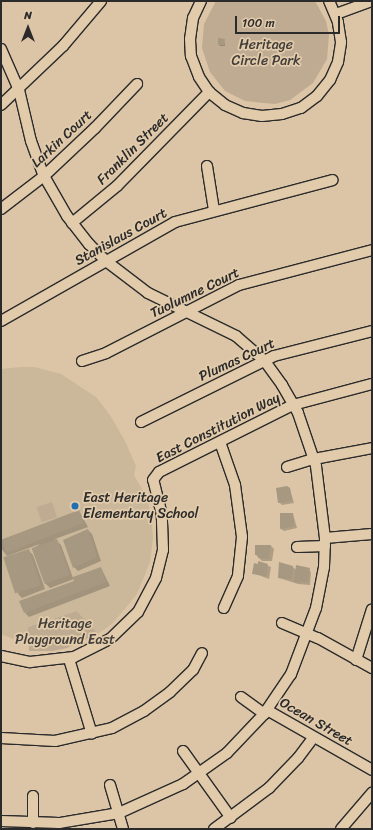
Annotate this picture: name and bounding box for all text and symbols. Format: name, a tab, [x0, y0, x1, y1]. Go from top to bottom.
text: N	[24, 6, 32, 25]
north arrow	[8, 8, 48, 48]
scale bar	[237, 8, 342, 34]
text: 100 m	[242, 12, 275, 34]
park label: Heritage Circle Park	[232, 37, 300, 70]
street label: Larkin Court	[28, 107, 96, 171]
street label: Franklin Street	[93, 109, 173, 189]
street label: Stanislaus Court	[72, 205, 170, 269]
street label: Tuolumne Court	[148, 264, 242, 322]
street label: Plumas Court	[196, 335, 278, 385]
street label: East Constitution Way	[153, 389, 283, 467]
place label: East Heritage Elementary School	[83, 490, 199, 522]
marker: East Heritage Elementary School	[70, 501, 80, 511]
park label: Heritage Playground East	[15, 616, 115, 648]
street label: Ocean Street	[276, 694, 356, 750]

